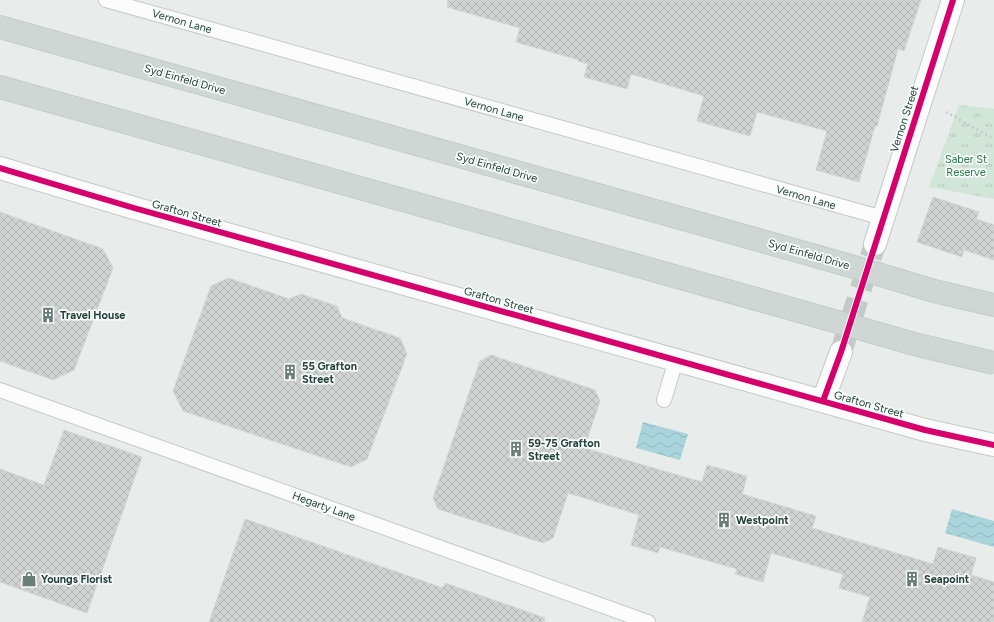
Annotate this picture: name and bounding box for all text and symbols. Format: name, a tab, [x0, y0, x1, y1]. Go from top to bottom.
street label: Vernon Lane	[150, 7, 213, 36]
street label: Syd Einfeld Drive	[143, 62, 227, 97]
street label: Vernon Street	[888, 84, 921, 154]
street label: Vernon Lane	[462, 95, 525, 124]
street label: Syd Einfeld Drive	[455, 150, 539, 185]
park label: Saber St Reserve	[945, 153, 987, 179]
street label: Vernon Lane	[774, 183, 837, 212]
street label: Grafton Street	[151, 197, 223, 230]
street label: Syd Einfeld Drive	[767, 237, 851, 272]
street label: Grafton Street	[463, 284, 535, 317]
building icon: Travel House	[39, 306, 57, 324]
place label: Travel House	[60, 309, 125, 322]
place label: 55 Grafton Street	[302, 360, 357, 386]
building icon: 55 Grafton Street	[281, 363, 299, 381]
street label: Grafton Street	[833, 388, 905, 421]
place label: 59-75 Grafton Street	[528, 437, 600, 463]
building icon: 59-75 Grafton Street	[507, 440, 525, 458]
street label: Hegarty Lane	[291, 489, 357, 524]
building icon: Westpoint	[715, 511, 733, 529]
place label: Westpoint	[736, 514, 789, 527]
shop icon: Youngs Florist	[20, 570, 38, 588]
building icon: Seapoint	[903, 570, 921, 588]
place label: Youngs Florist	[41, 573, 113, 586]
place label: Seapoint	[924, 573, 970, 586]

